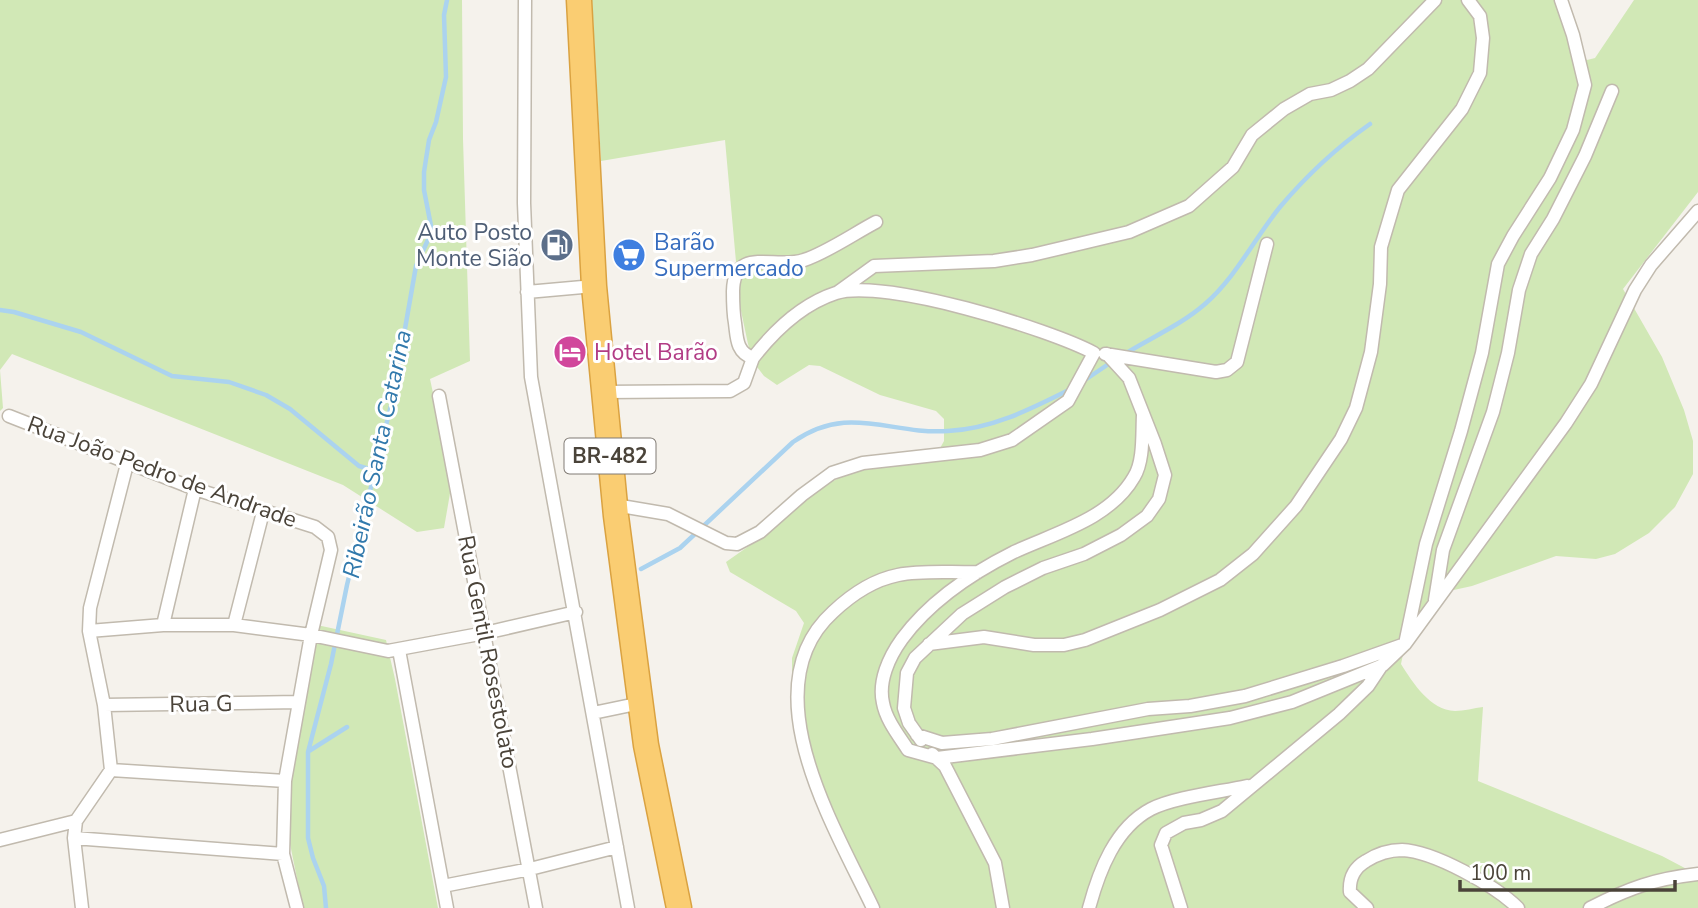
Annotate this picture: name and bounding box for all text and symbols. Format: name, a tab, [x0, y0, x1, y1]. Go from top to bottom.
place label: Auto Posto Monte Sião	[416, 217, 532, 274]
fuel station icon: Auto Posto Monte Sião	[538, 226, 576, 264]
place label: Barão Supermercado	[654, 227, 804, 284]
supermarket icon: Barão Supermercado	[610, 236, 648, 274]
water label: Ribeirão Santa Catarina	[335, 327, 419, 581]
hotel icon: Hotel Barão	[551, 333, 589, 371]
place label: Hotel Barão	[594, 337, 718, 368]
street label: Rua João Pedro de Andrade	[23, 409, 301, 535]
road number: BR-482	[564, 438, 656, 474]
street label: Rua Gentil Rosestolato	[450, 533, 526, 771]
street label: Rua G	[169, 688, 233, 720]
scale bar	[1460, 848, 1675, 892]
text: 100 m	[1470, 859, 1531, 887]

